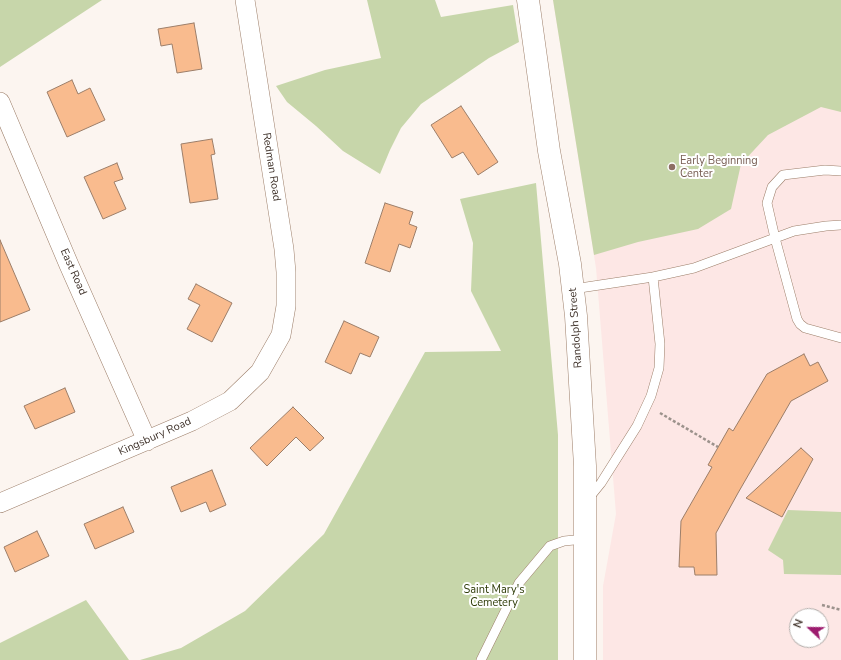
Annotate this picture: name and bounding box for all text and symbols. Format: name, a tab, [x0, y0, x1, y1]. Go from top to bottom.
street label: Redman Road	[259, 132, 283, 202]
place label: Early Beginning Center	[680, 154, 758, 180]
marker: Early Beginning Center	[667, 162, 677, 172]
street label: East Road	[57, 247, 89, 297]
street label: Randolph Street	[567, 287, 585, 369]
street label: Kingsbury Road	[117, 415, 193, 459]
park label: Saint Mary's Cemetery	[464, 583, 524, 609]
north arrow	[789, 608, 829, 648]
text: N	[790, 617, 807, 630]

